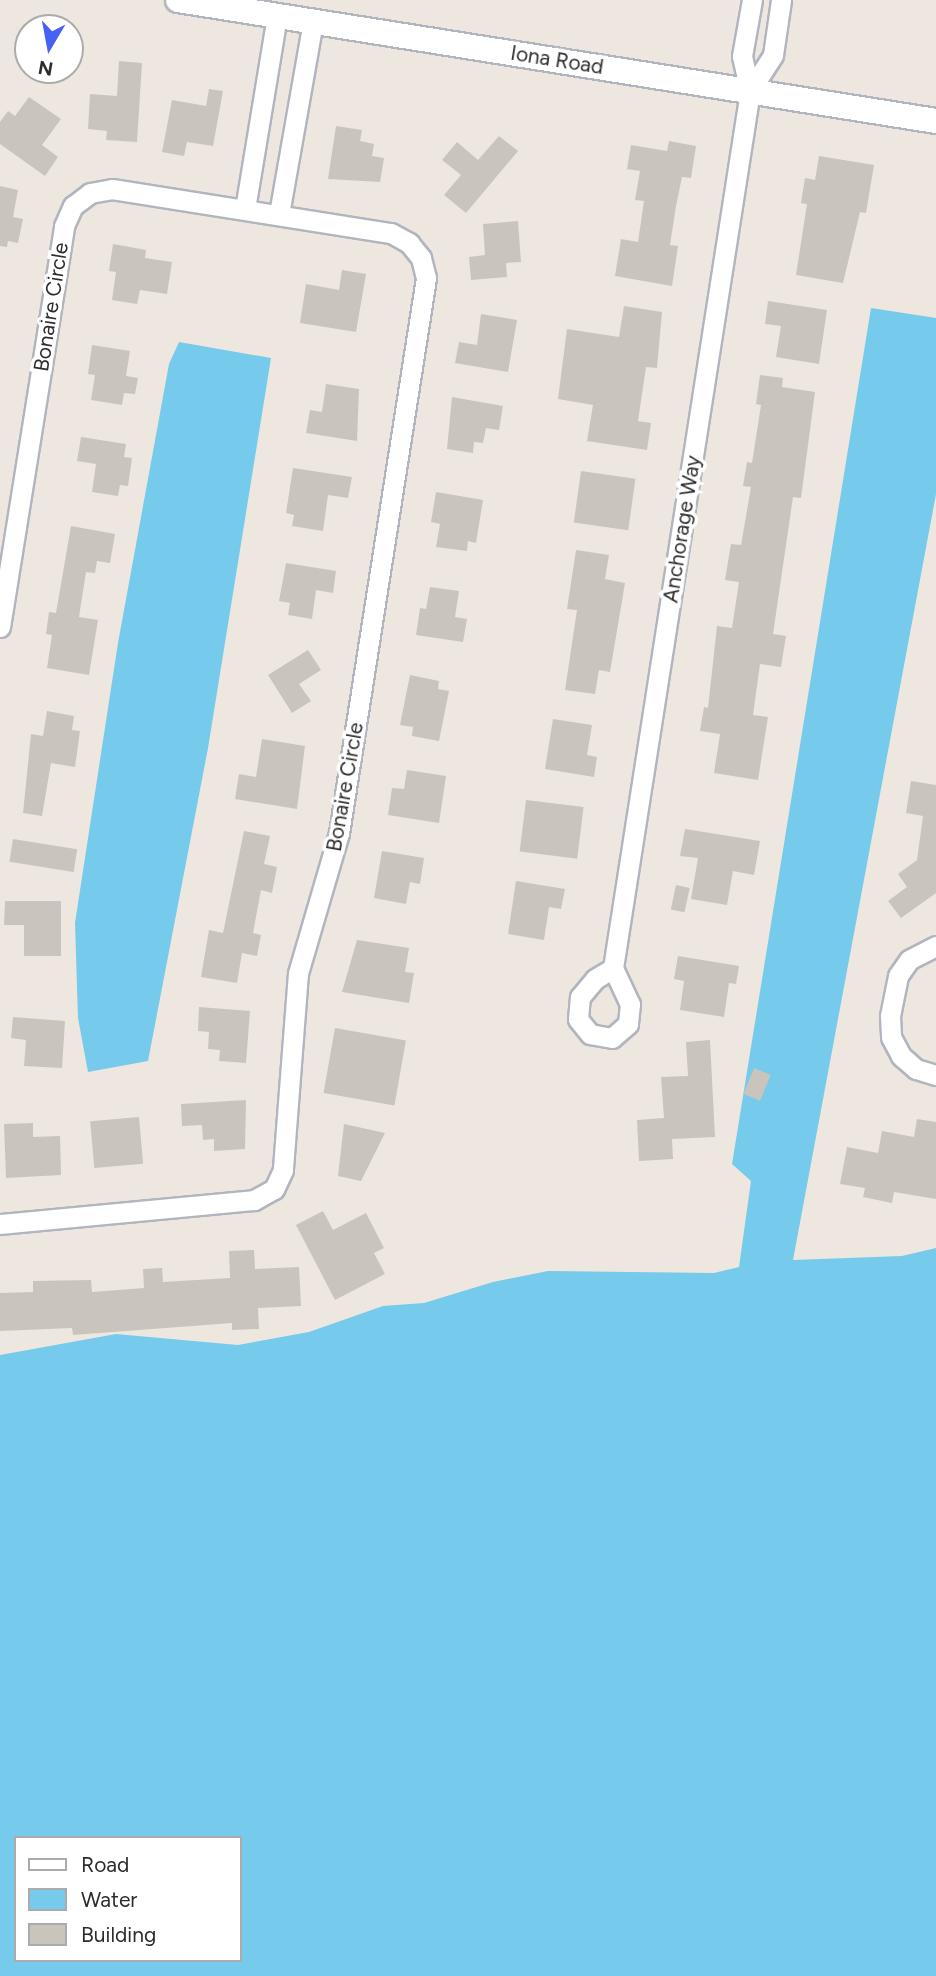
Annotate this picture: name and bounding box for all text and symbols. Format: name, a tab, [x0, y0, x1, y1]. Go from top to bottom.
north arrow	[14, 14, 84, 84]
street label: Iona Road	[509, 40, 605, 80]
text: N	[36, 56, 55, 81]
street label: Bonaire Circle	[28, 241, 74, 373]
street label: Anchorage Way	[658, 454, 706, 604]
street label: Bonaire Circle	[321, 720, 369, 854]
legend	[14, 1836, 242, 1962]
text: Road	[81, 1852, 129, 1877]
text: Water	[81, 1887, 137, 1912]
text: Building	[81, 1922, 156, 1947]

